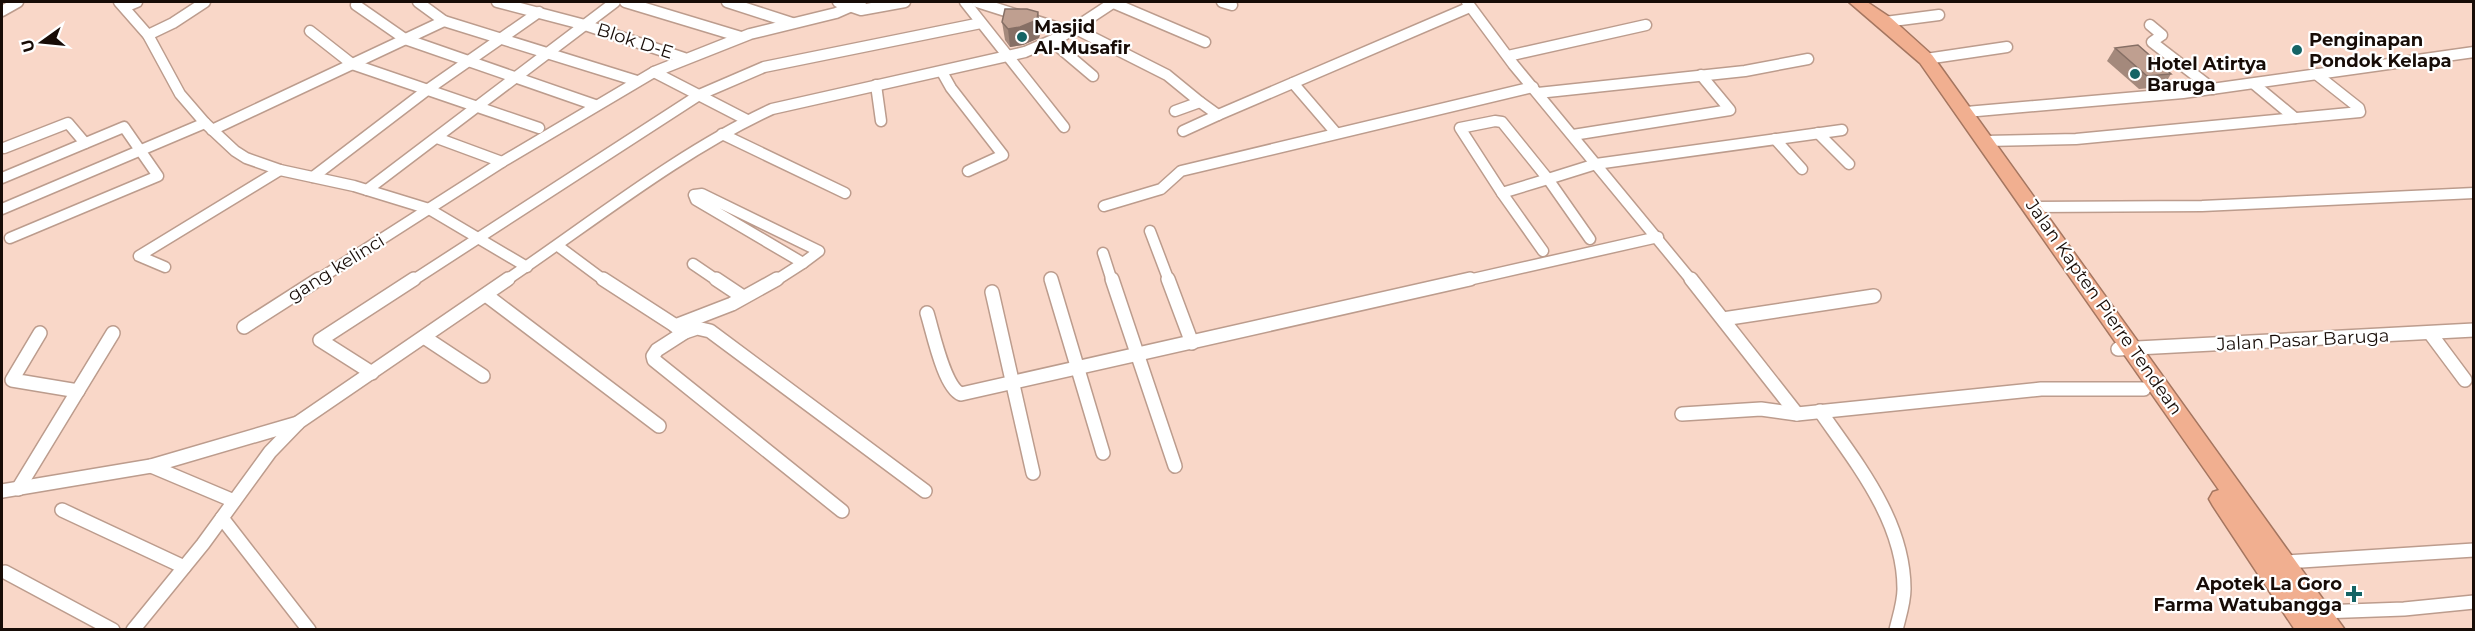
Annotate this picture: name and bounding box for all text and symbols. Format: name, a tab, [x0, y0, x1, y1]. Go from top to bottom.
north arrow	[12, 12, 72, 72]
place label: Masjid Al-Musafir	[1033, 16, 1131, 59]
street label: Blok D-E	[594, 18, 676, 64]
place label: Penginapan Pondok Kelapa	[2309, 29, 2452, 72]
marker: Masjid Al-Musafir	[1015, 30, 1029, 44]
text: U	[17, 37, 39, 54]
marker: Penginapan Pondok Kelapa	[2290, 43, 2304, 57]
place label: Hotel Atirtya Baruga	[2147, 53, 2267, 96]
marker: Hotel Atirtya Baruga	[2128, 67, 2142, 81]
street label: Jalan Kapten Pierre Tendean	[2020, 194, 2187, 419]
street label: gang kelinci	[283, 229, 389, 307]
street label: Jalan Pasar Baruga	[2215, 324, 2390, 356]
place label: Apotek La Goro Farma Watubangga	[2153, 573, 2342, 616]
marker: Apotek La Goro Farma Watubangga	[2347, 587, 2361, 601]

